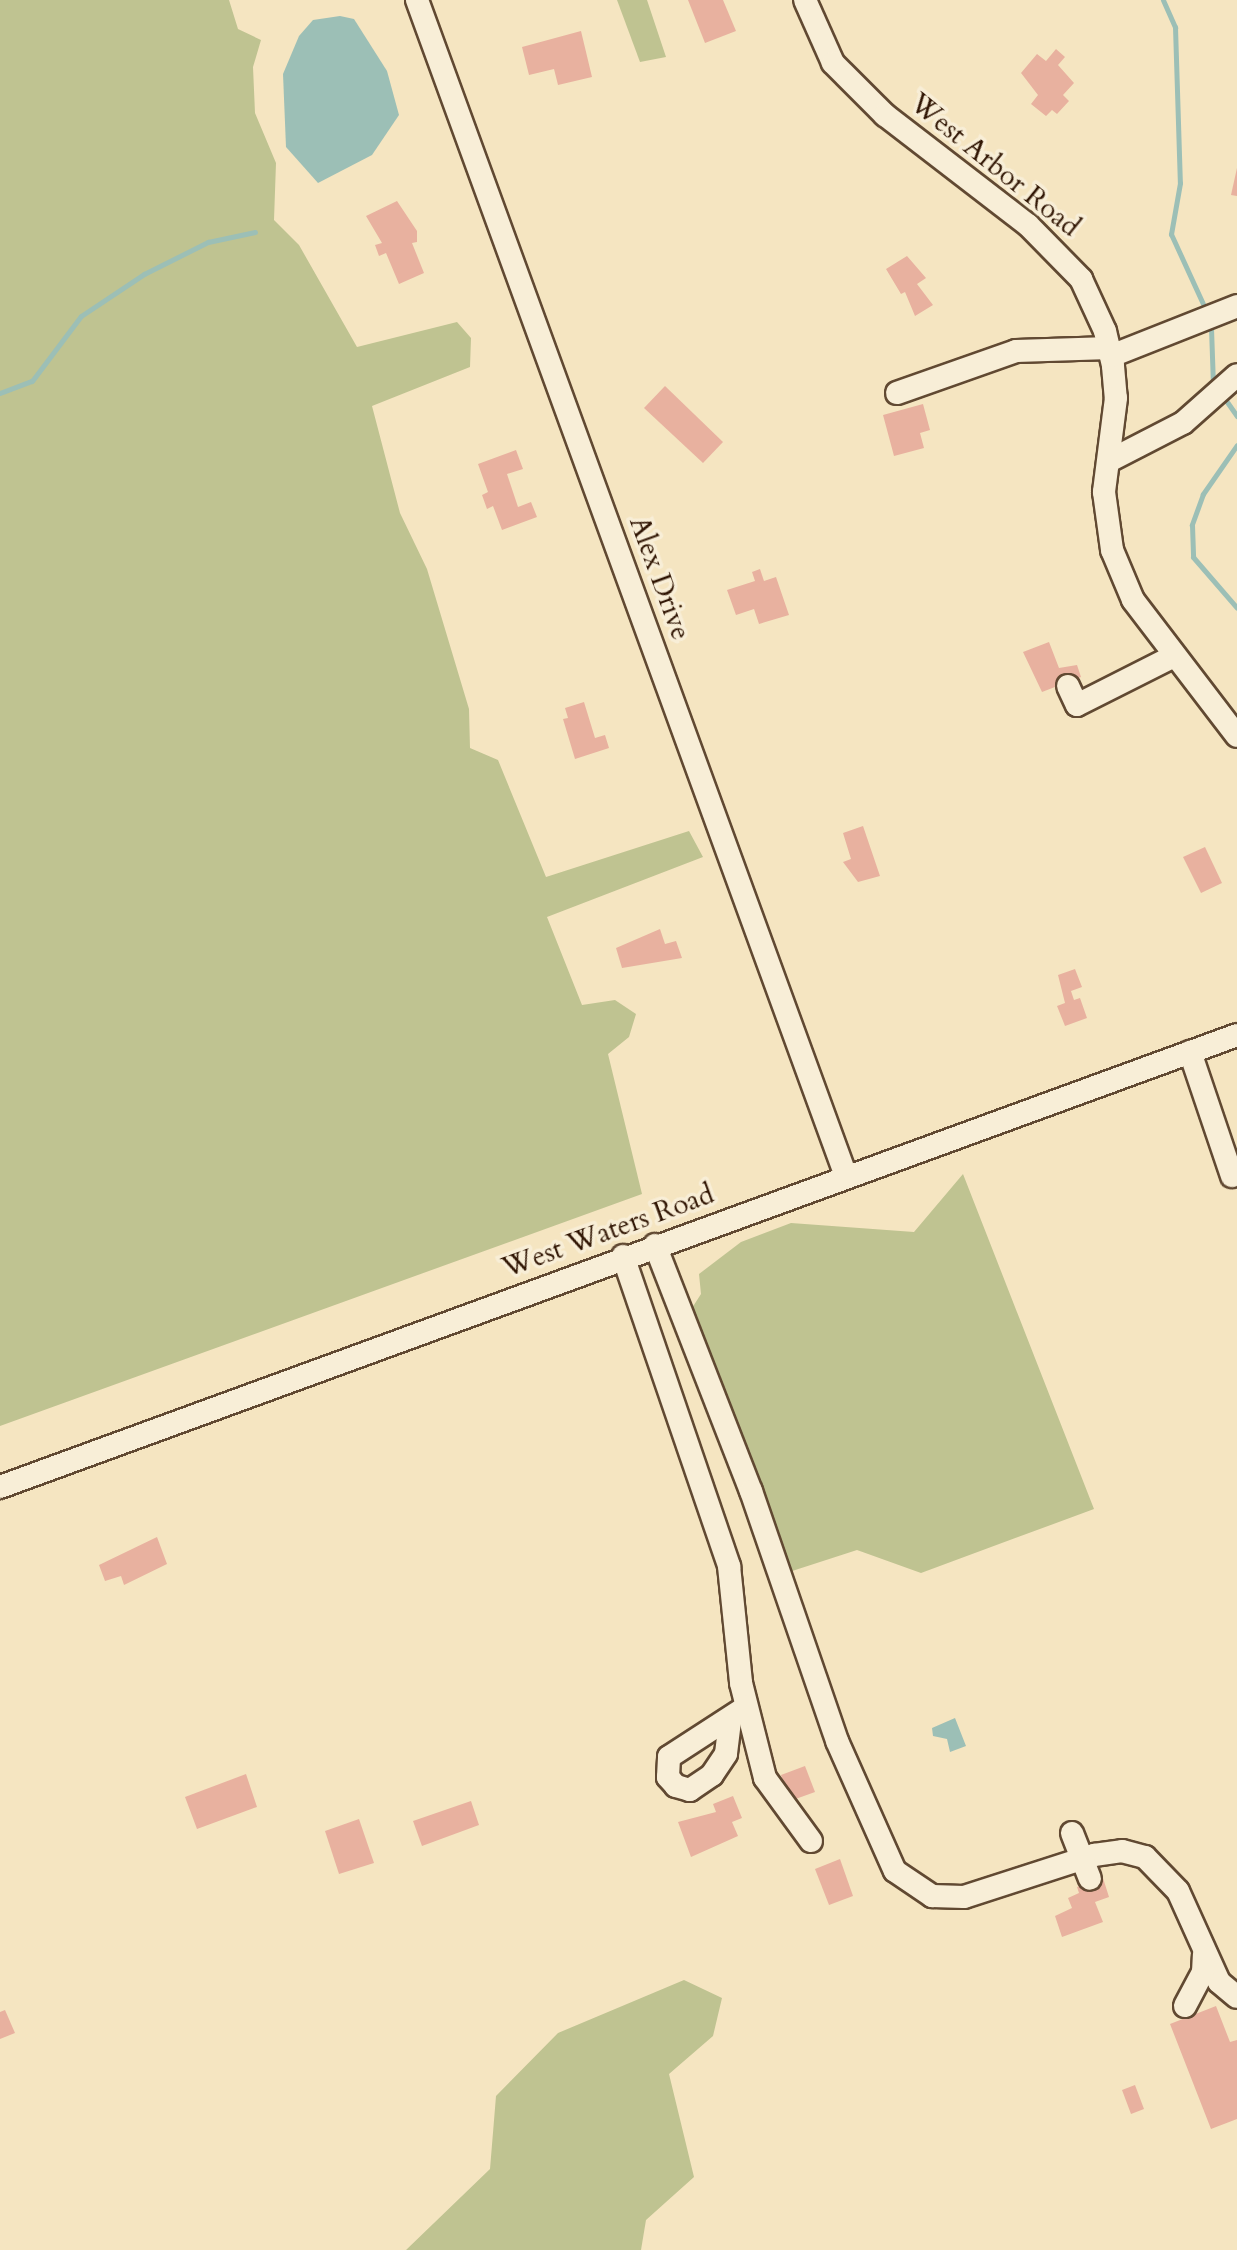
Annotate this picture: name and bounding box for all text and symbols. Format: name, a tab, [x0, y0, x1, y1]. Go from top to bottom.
street label: West Arbor Road	[903, 86, 1087, 244]
street label: Alex Drive	[622, 512, 698, 644]
street label: West Waters Road	[498, 1177, 718, 1285]

